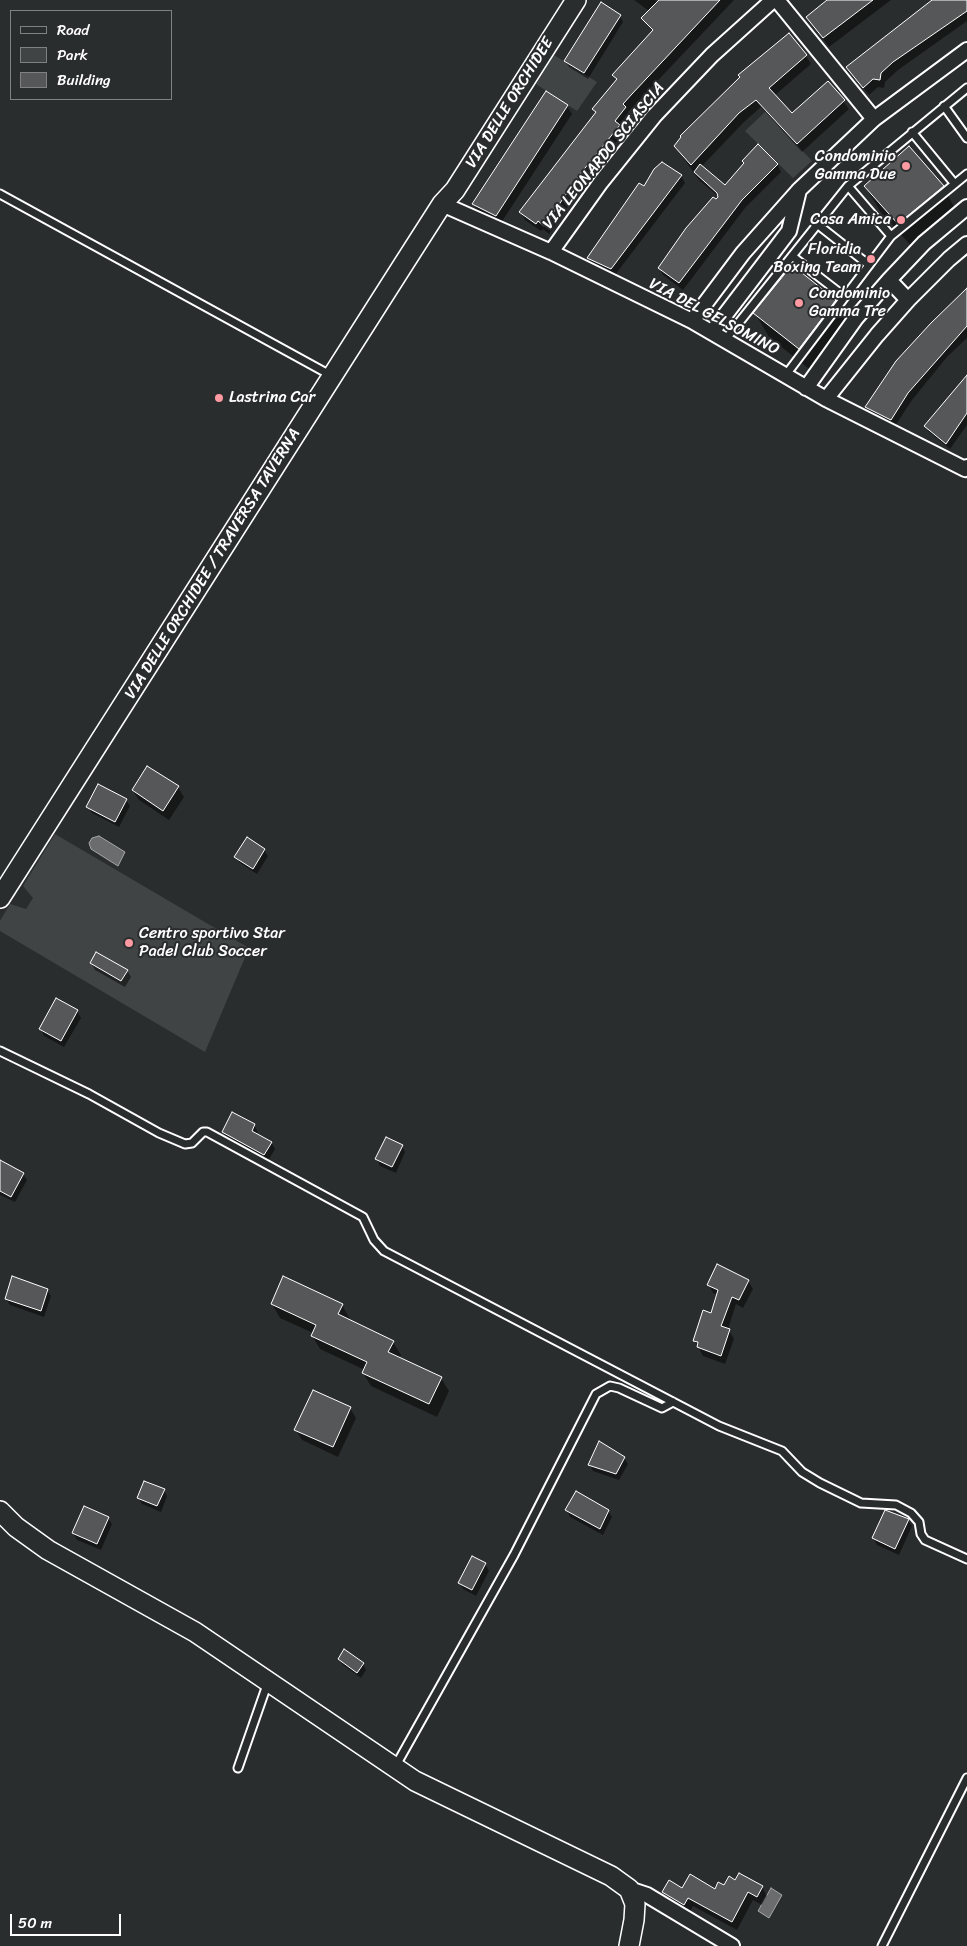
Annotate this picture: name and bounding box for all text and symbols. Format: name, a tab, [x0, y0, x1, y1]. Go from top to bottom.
legend	[10, 10, 172, 100]
text: Road	[57, 17, 89, 43]
street label: VIA DELLE ORCHIDEE	[462, 34, 558, 172]
text: Park	[57, 42, 88, 68]
text: Building	[57, 67, 111, 93]
street label: VIA LEONARDO SCIASCIA	[539, 79, 669, 233]
place label: Condominio Gamma Due	[815, 147, 896, 185]
marker: Condominio Gamma Due	[900, 160, 912, 172]
place label: Casa Amica	[810, 210, 891, 230]
marker: Casa Amica	[895, 214, 907, 226]
place label: Floridia Boxing Team	[773, 240, 861, 278]
marker: Floridia Boxing Team	[865, 253, 877, 265]
street label: VIA DEL GELSOMINO	[645, 274, 783, 360]
place label: Condominio Gamma Tre	[809, 284, 890, 322]
marker: Condominio Gamma Tre	[793, 297, 805, 309]
place label: Lastrina Car	[229, 388, 315, 408]
marker: Lastrina Car	[213, 392, 225, 404]
street label: VIA DELLE ORCHIDEE / TRAVERSA TAVERNA	[121, 425, 305, 703]
place label: Centro sportivo Star Padel Club Soccer	[139, 924, 285, 962]
marker: Centro sportivo Star Padel Club Soccer	[123, 937, 135, 949]
scale bar	[12, 1904, 124, 1936]
text: 50 m	[18, 1910, 52, 1936]

